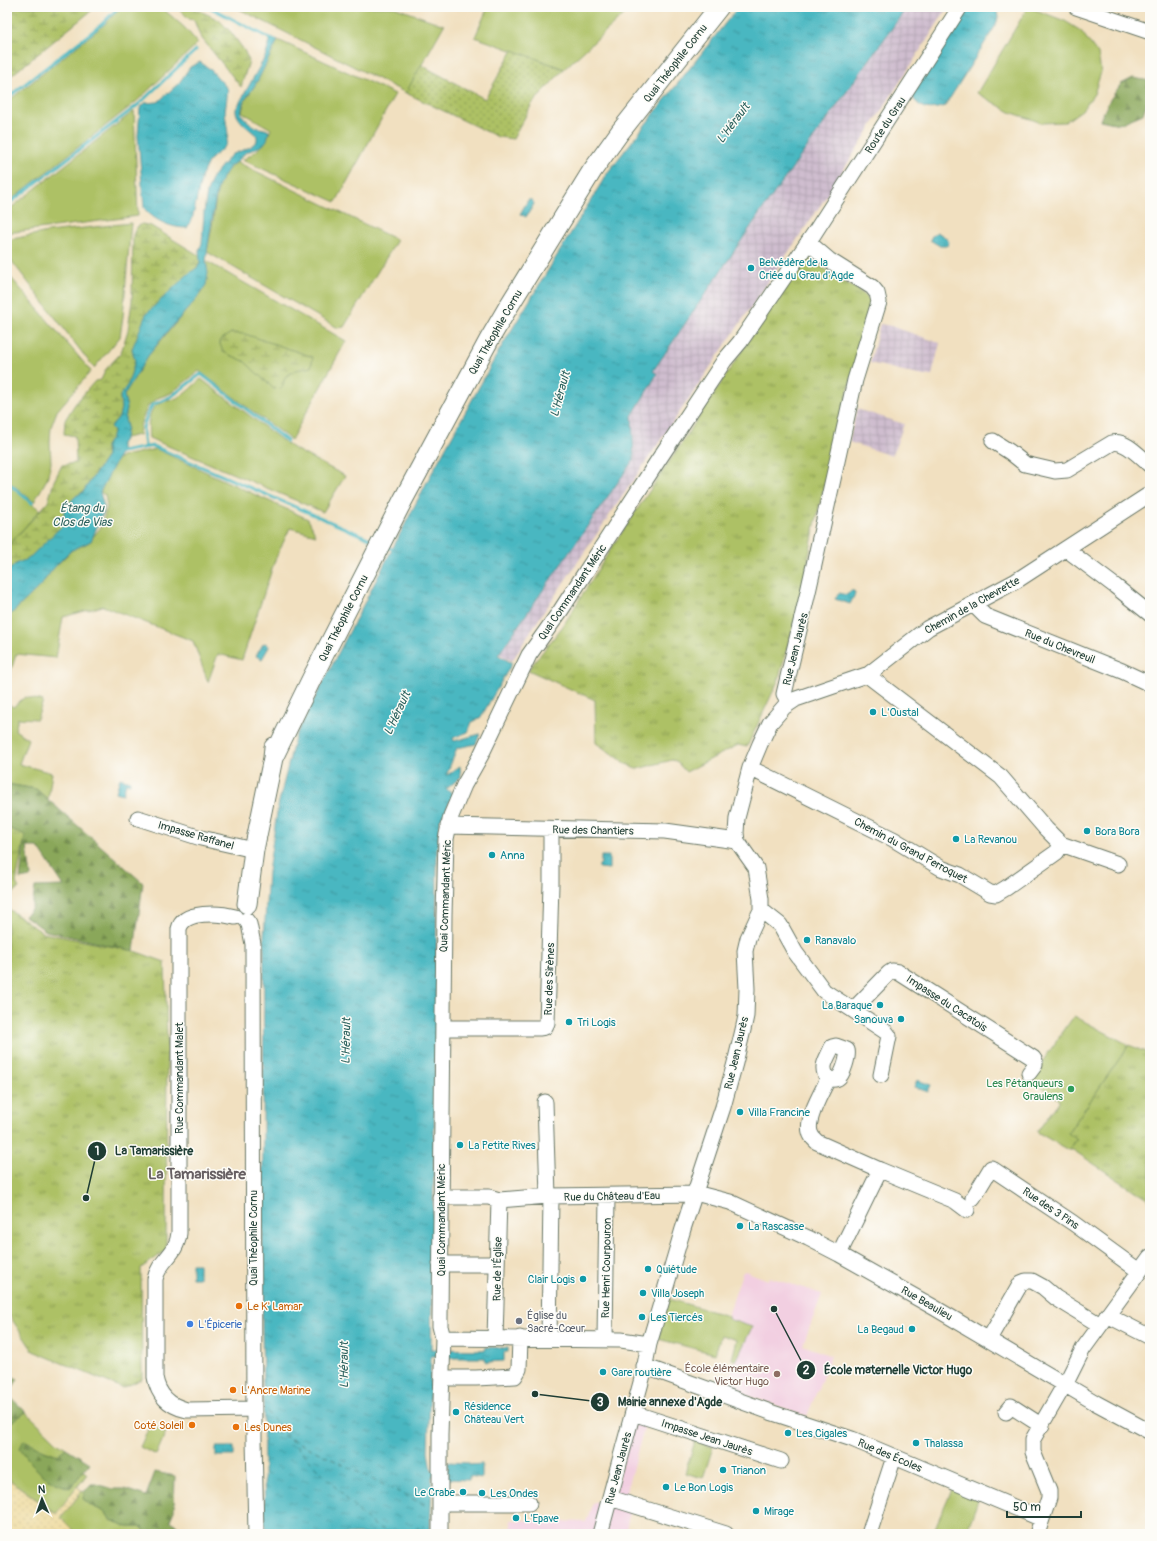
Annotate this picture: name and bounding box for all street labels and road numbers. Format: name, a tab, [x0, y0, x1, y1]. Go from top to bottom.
street label: Quai Théophile Cornu	[641, 21, 710, 105]
street label: Route du Grau	[862, 94, 909, 156]
street label: Quai Théophile Cornu	[466, 287, 525, 377]
street label: Quai Commandant Méric	[535, 541, 610, 643]
street label: Quai Théophile Cornu	[316, 572, 371, 664]
street label: Chemin de la Chevrette	[922, 574, 1023, 637]
street label: Rue Jean Jaurès	[780, 611, 811, 687]
street label: Rue du Chevreuil	[1023, 626, 1097, 666]
street label: Chemin du Grand Perroquet	[852, 815, 970, 886]
street label: Impasse Raffanel	[156, 818, 235, 853]
street label: Rue des Chantiers	[552, 823, 634, 838]
street label: Quai Commandant Méric	[437, 839, 454, 953]
street label: Rue des Sirènes	[542, 942, 557, 1016]
street label: Impasse du Cacatois	[904, 972, 990, 1034]
street label: Rue Jean Jaurès	[722, 1015, 751, 1091]
street label: Rue Commandant Malet	[173, 1022, 186, 1134]
street label: Quai Commandant Méric	[435, 1163, 448, 1276]
street label: Rue des 3 Pins	[1020, 1185, 1081, 1232]
street label: Rue du Château d'Eau	[564, 1189, 660, 1204]
street label: Quai Théophile Cornu	[247, 1190, 260, 1286]
street label: Rue Henri Courpouron	[599, 1218, 614, 1318]
street label: Rue de l'Église	[490, 1236, 505, 1301]
street label: Rue Beaulieu	[899, 1283, 955, 1323]
street label: Impasse Jean Jaurès	[660, 1417, 754, 1458]
street label: Rue Jean Jaurès	[603, 1431, 634, 1506]
street label: Rue des Écoles	[856, 1436, 924, 1475]

